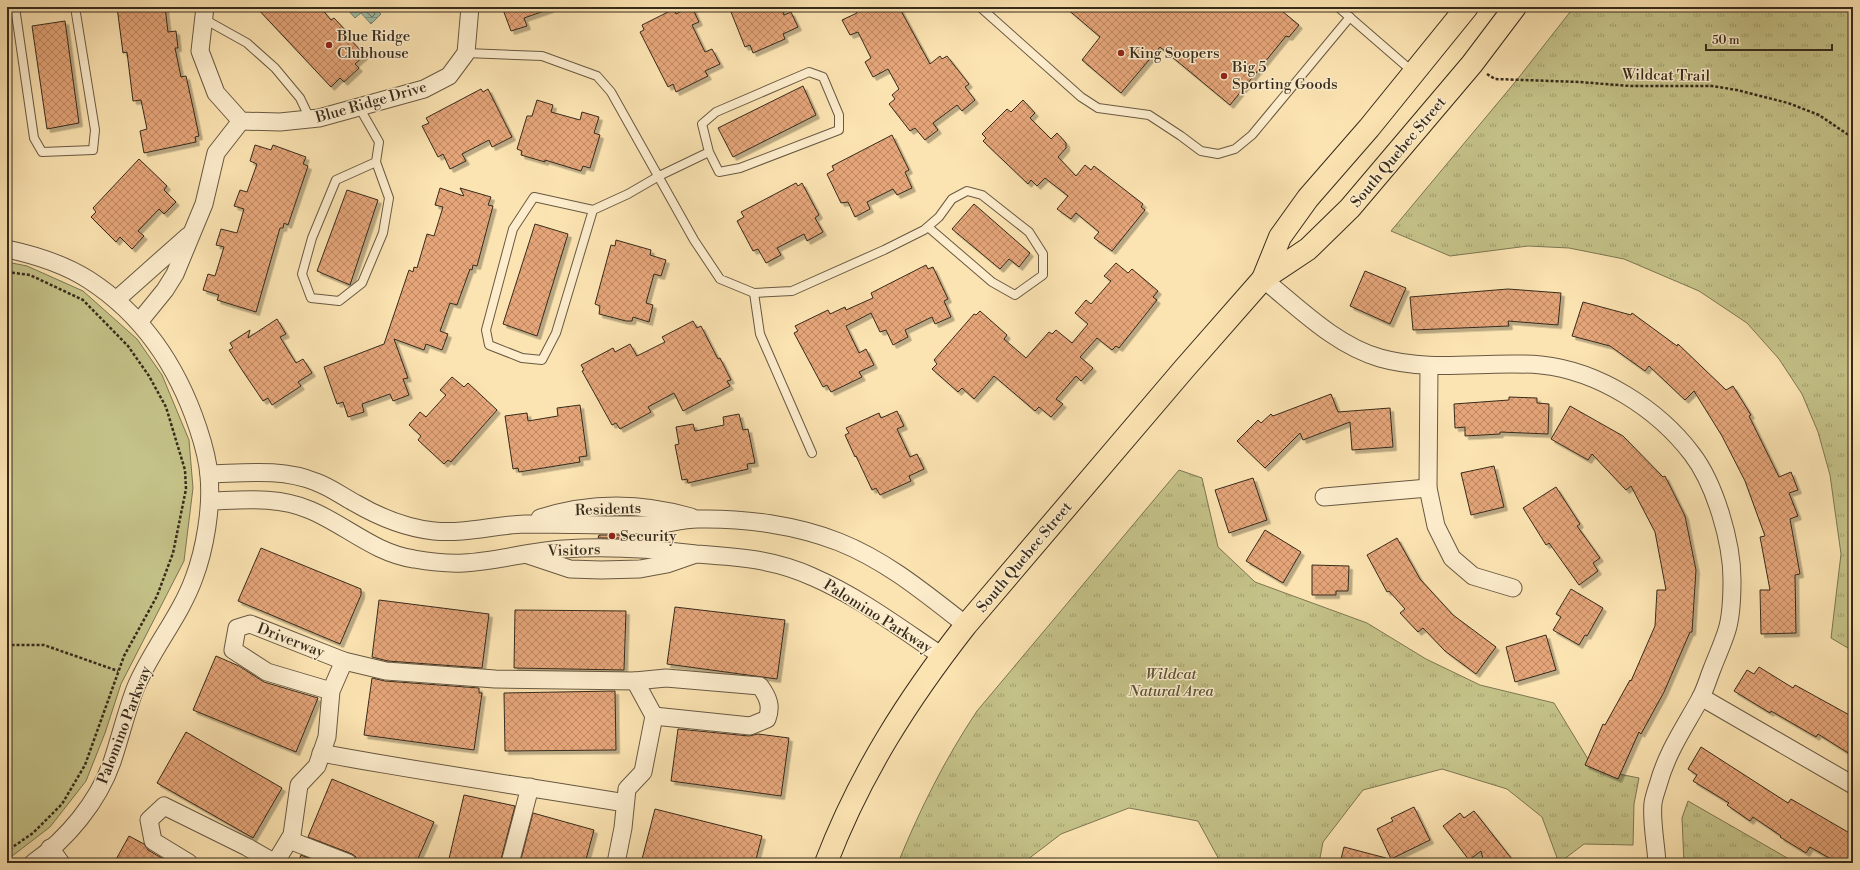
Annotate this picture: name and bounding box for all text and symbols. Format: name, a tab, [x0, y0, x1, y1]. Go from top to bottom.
scale bar	[1706, 26, 1832, 52]
place label: Blue Ridge Clubhouse	[336, 27, 410, 63]
text: 50 m	[1712, 33, 1740, 48]
marker: Blue Ridge Clubhouse	[324, 40, 334, 50]
place label: King Soopers	[1129, 44, 1219, 63]
marker: King Soopers	[1116, 48, 1126, 58]
place label: Big 5 Sporting Goods	[1231, 58, 1338, 94]
street label: Wildcat Trail	[1621, 65, 1711, 86]
marker: Big 5 Sporting Goods	[1219, 71, 1229, 81]
street label: Blue Ridge Drive	[313, 78, 429, 128]
street label: South Quebec Street	[1347, 93, 1451, 211]
street label: South Quebec Street	[973, 498, 1077, 616]
street label: Residents	[575, 499, 641, 520]
place label: Security	[620, 527, 677, 546]
marker: Security	[607, 531, 617, 541]
street label: Visitors	[546, 540, 601, 561]
street label: Palomino Parkway	[820, 575, 936, 658]
street label: Driverway	[255, 619, 328, 662]
street label: Palomino Parkway	[93, 663, 156, 787]
park label: Wildcat Natural Area	[1127, 665, 1214, 701]

